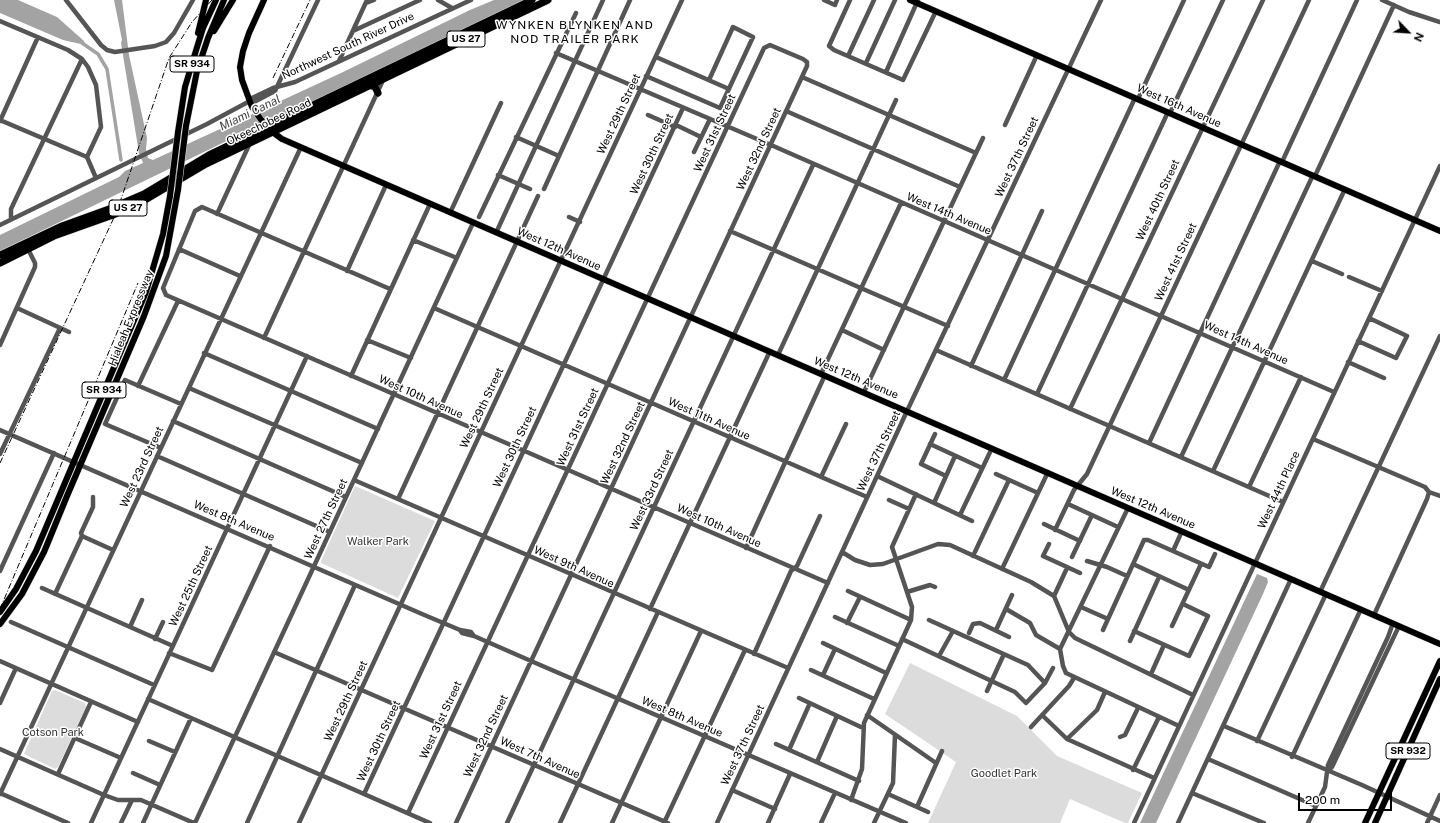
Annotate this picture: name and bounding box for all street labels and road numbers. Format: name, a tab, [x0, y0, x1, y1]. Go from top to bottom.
street label: Northwest South River Drive	[280, 10, 416, 82]
road number: US 27	[447, 31, 485, 47]
road number: SR 934	[170, 56, 214, 72]
street label: West 29th Street	[595, 72, 643, 156]
street label: West 16th Avenue	[1135, 81, 1223, 131]
street label: West 31st Street	[691, 92, 739, 174]
street label: Okeechobee Road	[224, 96, 314, 148]
street label: West 32nd Street	[734, 106, 784, 192]
street label: West 30th Street	[628, 112, 676, 196]
street label: West 37th Street	[993, 115, 1041, 199]
street label: West 40th Street	[1133, 157, 1183, 243]
street label: West 14th Avenue	[905, 190, 993, 238]
road number: US 27	[109, 200, 147, 216]
street label: West 41st Street	[1152, 221, 1200, 303]
street label: West 12th Avenue	[515, 225, 603, 273]
street label: Hialeah Expressway	[106, 268, 156, 368]
street label: West 14th Avenue	[1202, 318, 1290, 368]
street label: West 12th Avenue	[812, 354, 900, 402]
street label: West 29th Street	[458, 366, 506, 450]
street label: West 10th Avenue	[377, 372, 465, 422]
road number: SR 934	[82, 382, 126, 398]
street label: West 31st Street	[554, 386, 602, 468]
street label: West 11th Avenue	[666, 395, 752, 443]
street label: West 32nd Street	[598, 400, 648, 486]
street label: West 30th Street	[491, 405, 539, 489]
street label: West 37th Street	[855, 409, 903, 493]
street label: West 23rd Street	[117, 424, 167, 510]
street label: West 33rd Street	[627, 447, 677, 533]
street label: West 44th Place	[1255, 449, 1303, 531]
street label: West 27th Street	[302, 477, 350, 561]
street label: West 12th Avenue	[1109, 484, 1197, 532]
street label: West 8th Avenue	[191, 498, 277, 544]
street label: West 10th Avenue	[675, 501, 763, 551]
street label: West 9th Avenue	[532, 543, 616, 591]
street label: West 25th Street	[167, 544, 215, 628]
street label: West 29th Street	[322, 659, 370, 743]
street label: West 31st Street	[417, 679, 465, 761]
street label: West 32nd Street	[461, 693, 511, 779]
street label: West 8th Avenue	[639, 694, 725, 740]
street label: West 30th Street	[355, 699, 403, 783]
street label: West 37th Street	[719, 703, 767, 787]
street label: West 7th Avenue	[498, 734, 582, 782]
road number: SR 932	[1386, 743, 1430, 759]

